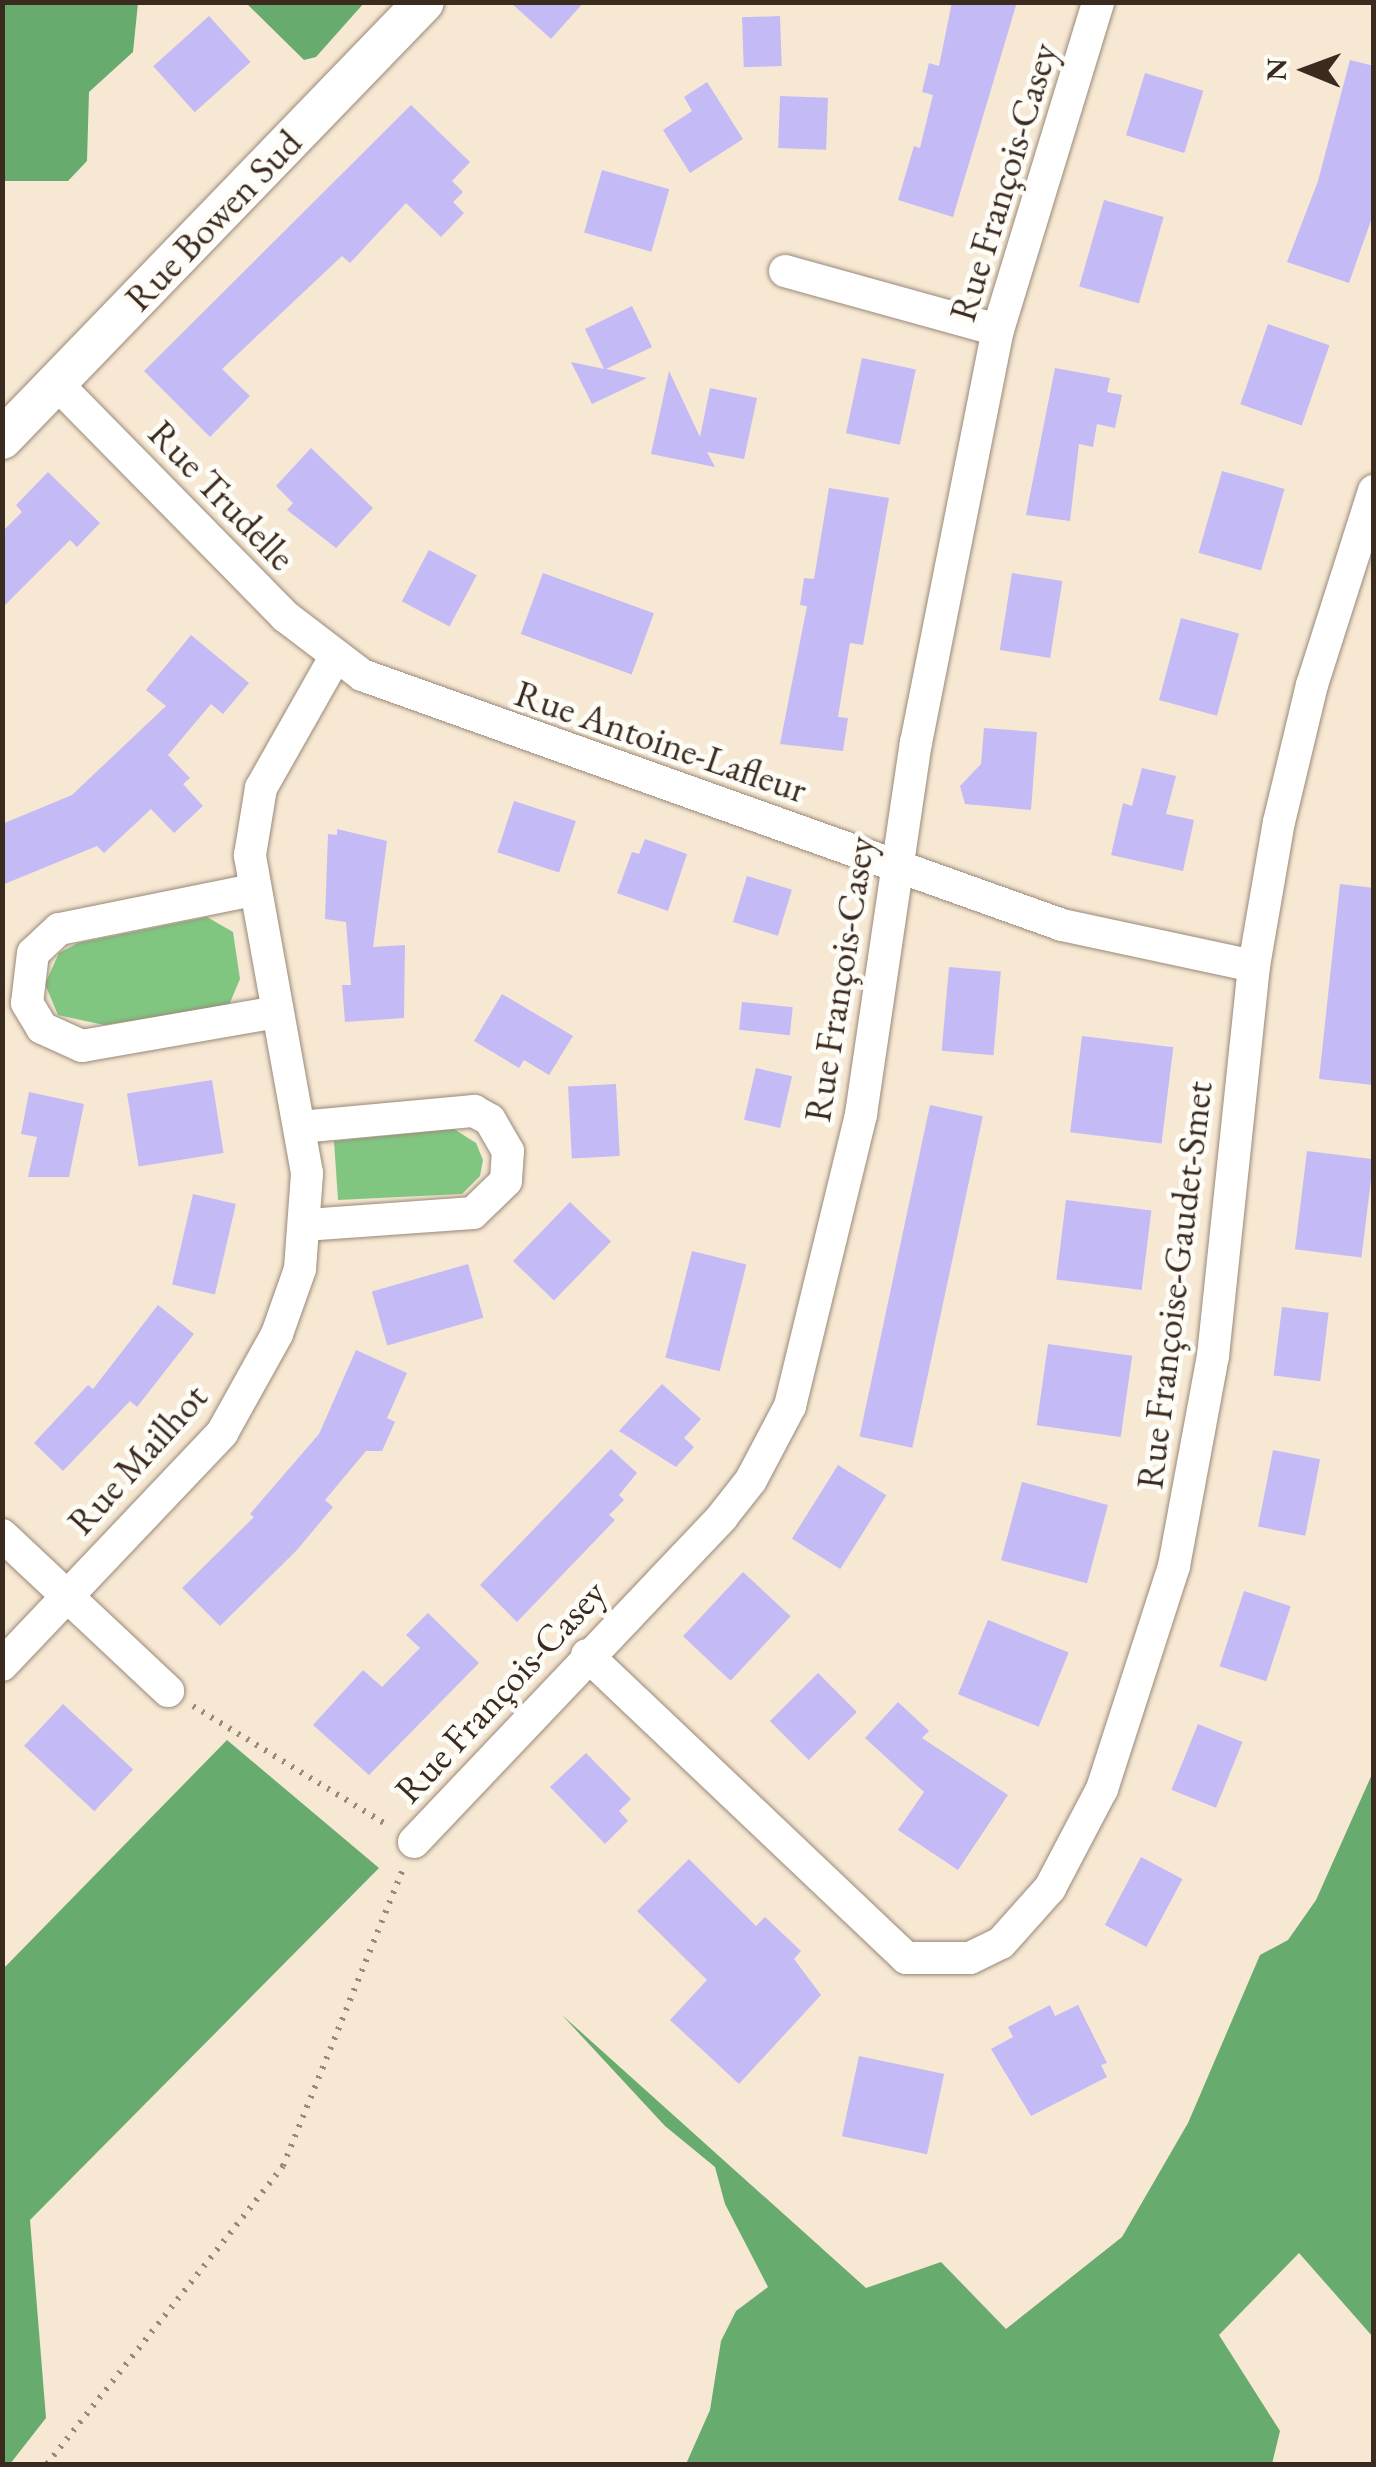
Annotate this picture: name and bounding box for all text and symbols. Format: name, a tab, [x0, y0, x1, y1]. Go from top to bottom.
north arrow	[1256, 20, 1356, 120]
street label: Rue François-Casey	[939, 37, 1067, 327]
text: N	[1258, 58, 1294, 81]
street label: Rue Bowen Sud	[115, 120, 311, 320]
street label: Rue Trudelle	[139, 410, 305, 580]
street label: Rue Antoine-Lafleur	[509, 670, 813, 812]
street label: Rue François-Casey	[794, 833, 884, 1125]
street label: Rue Françoise-Gaudet-Smet	[1126, 1078, 1222, 1492]
street label: Rue Mailhot	[58, 1374, 216, 1544]
street label: Rue François-Casey	[385, 1570, 615, 1812]

